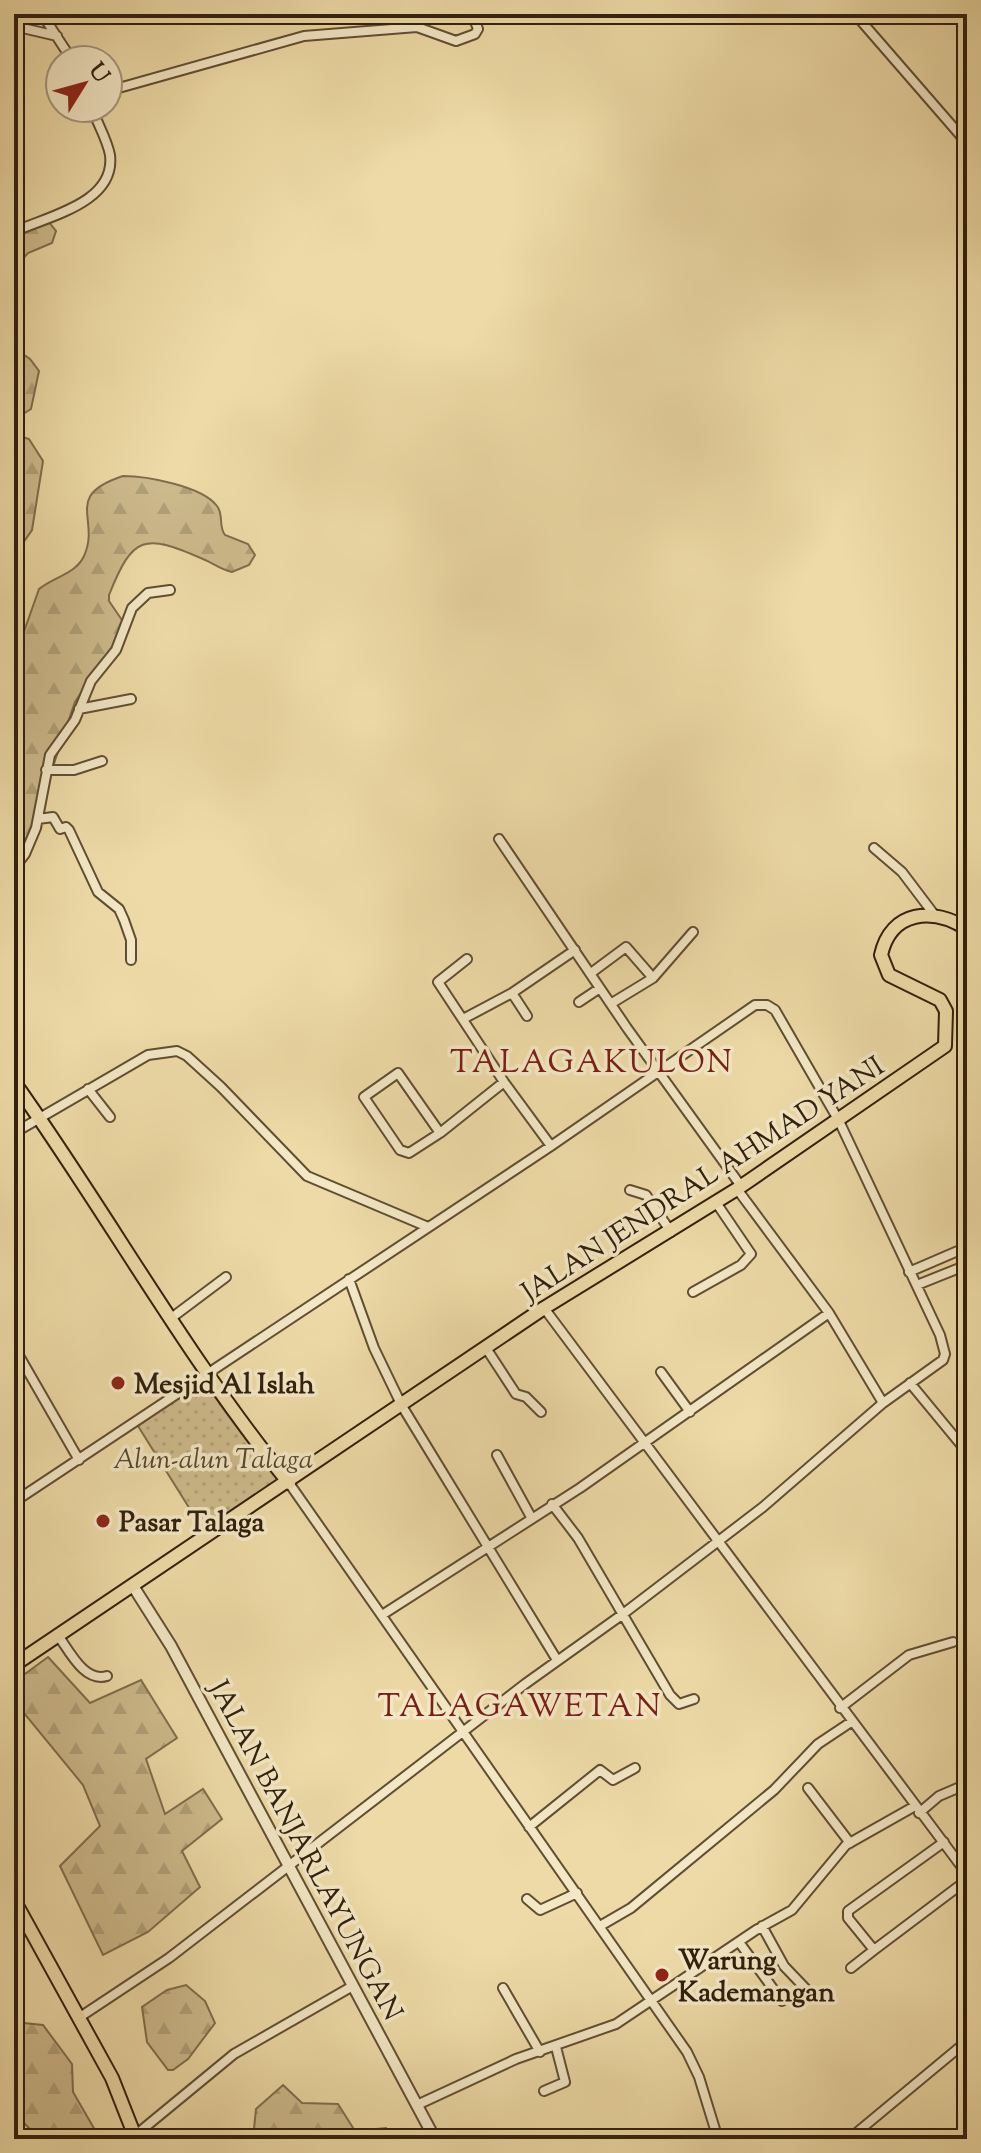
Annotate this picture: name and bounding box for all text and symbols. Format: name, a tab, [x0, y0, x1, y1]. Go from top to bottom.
north arrow	[44, 44, 124, 124]
text: U	[79, 57, 116, 91]
district label: TALAGAKULON	[450, 1041, 734, 1087]
street label: JALAN JENDRAL AHMAD YANI	[513, 1048, 893, 1314]
place label: Mesjid Al Islah	[134, 1366, 315, 1406]
marker: Mesjid Al Islah	[109, 1374, 127, 1392]
park label: Alun-alun Talaga	[113, 1441, 313, 1481]
place label: Pasar Talaga	[119, 1504, 264, 1544]
marker: Pasar Talaga	[94, 1512, 112, 1530]
street label: JALAN BANJARLAYUNGAN	[196, 1672, 411, 2029]
district label: TALAGAWETAN	[377, 1685, 663, 1731]
place label: Warung Kademangan	[678, 1942, 835, 2014]
marker: Warung Kademangan	[653, 1966, 671, 1984]

